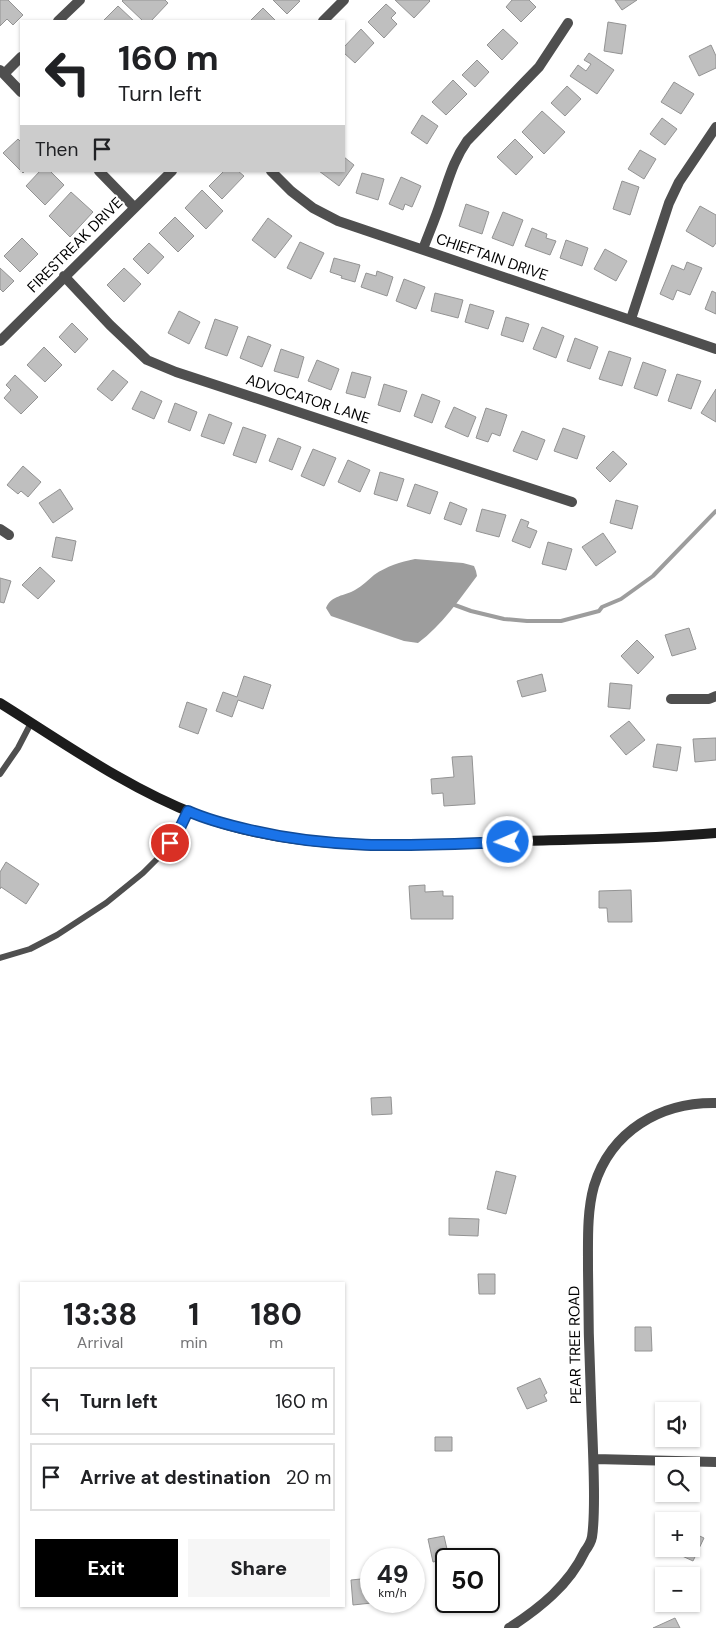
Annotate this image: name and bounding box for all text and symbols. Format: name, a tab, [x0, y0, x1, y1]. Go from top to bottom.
text: 160 m	[118, 35, 219, 81]
icon: left	[35, 40, 100, 105]
text: Turn left	[118, 79, 202, 108]
icon: arrive	[88, 135, 116, 163]
text: Then	[35, 137, 78, 162]
street label: FIRESTREAK DRIVE	[23, 193, 127, 297]
street label: CHIEFTAIN DRIVE	[433, 228, 551, 286]
street label: ADVOCATOR LANE	[243, 369, 373, 429]
position arrow	[481, 815, 533, 867]
pin	[149, 822, 191, 864]
icon: arrive	[156, 829, 184, 857]
street label: PEAR TREE ROAD	[564, 1286, 586, 1404]
text: 13:38	[63, 1295, 137, 1334]
text: 1	[188, 1295, 199, 1334]
text: 180	[251, 1295, 302, 1334]
text: Arrival	[77, 1332, 123, 1353]
text: min	[180, 1332, 208, 1353]
text: m	[269, 1332, 283, 1353]
icon: left	[37, 1387, 65, 1415]
text: Turn left	[80, 1389, 158, 1414]
text: 160 m	[275, 1389, 328, 1414]
map controls	[655, 1402, 700, 1612]
button: sound	[655, 1402, 700, 1447]
button: search	[655, 1457, 700, 1502]
icon: arrive	[37, 1463, 65, 1491]
text: Arrive at destination	[80, 1465, 271, 1490]
text: 20 m	[286, 1465, 332, 1490]
button: +	[655, 1512, 700, 1557]
button: Exit	[35, 1539, 178, 1597]
button: Share	[188, 1539, 330, 1597]
speed limit sign: 50	[435, 1548, 500, 1613]
text: 49	[376, 1558, 409, 1591]
button: −	[655, 1567, 700, 1612]
text: km/h	[378, 1585, 407, 1601]

